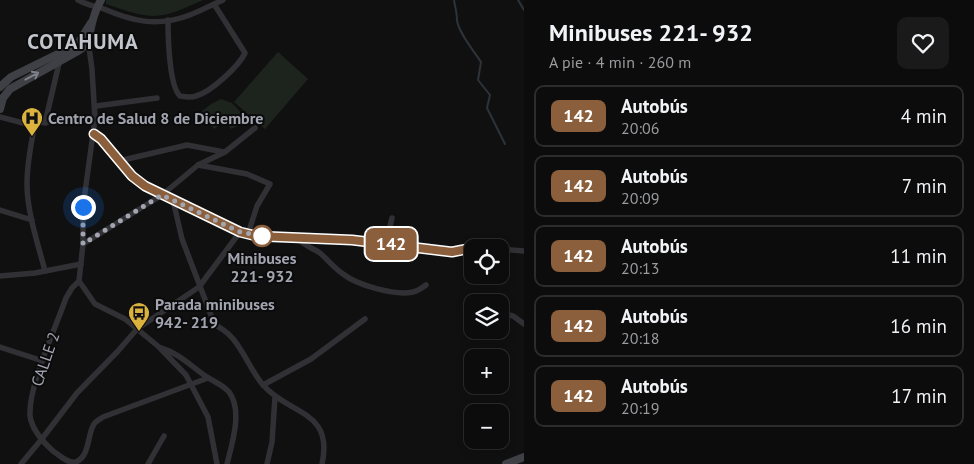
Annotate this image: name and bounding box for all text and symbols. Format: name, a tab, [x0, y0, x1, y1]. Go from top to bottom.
text: Minibuses 221- 932	[549, 17, 753, 48]
button: heart	[897, 17, 949, 69]
district label: COTAHUMA	[27, 28, 139, 55]
text: A pie · 4 min · 260 m	[549, 52, 691, 72]
one-way arrow	[25, 71, 40, 81]
text: Autobús	[621, 94, 688, 118]
text: 142	[563, 104, 594, 127]
text: 4 min	[901, 104, 947, 128]
hospital icon: Centro de Salud 8 de Diciembre	[20, 106, 44, 137]
place label: Centro de Salud 8 de Diciembre	[48, 108, 263, 128]
text: 20:06	[621, 118, 659, 138]
text: Autobús	[621, 164, 688, 188]
text: 142	[563, 174, 594, 197]
text: 7 min	[902, 174, 947, 198]
text: 20:09	[621, 188, 659, 208]
your location	[71, 195, 96, 220]
marker: Minibuses 221- 932	[251, 225, 273, 247]
line badge: 142	[362, 228, 420, 260]
text: 142	[376, 232, 406, 255]
text: Autobús	[621, 234, 688, 258]
map controls	[464, 239, 509, 449]
button: locate	[464, 239, 509, 284]
text: 142	[563, 244, 594, 267]
text: 11 min	[890, 244, 947, 268]
place label: Minibuses 221- 932	[228, 248, 297, 286]
text: 20:13	[621, 258, 659, 278]
place label: Parada minibuses 942- 219	[155, 294, 275, 332]
button: layers	[464, 294, 509, 339]
bus stop icon: Parada minibuses 942- 219	[127, 301, 151, 332]
text: Autobús	[621, 304, 688, 328]
text: 142	[563, 314, 594, 337]
text: 16 min	[890, 314, 947, 338]
text: 20:18	[621, 328, 659, 348]
street label: CALLE 2	[26, 329, 64, 389]
button: +	[464, 349, 509, 394]
text: Autobús	[621, 374, 688, 398]
text: 142	[563, 384, 594, 407]
text: 17 min	[891, 384, 947, 408]
text: 20:19	[621, 398, 659, 418]
button: −	[464, 404, 509, 449]

